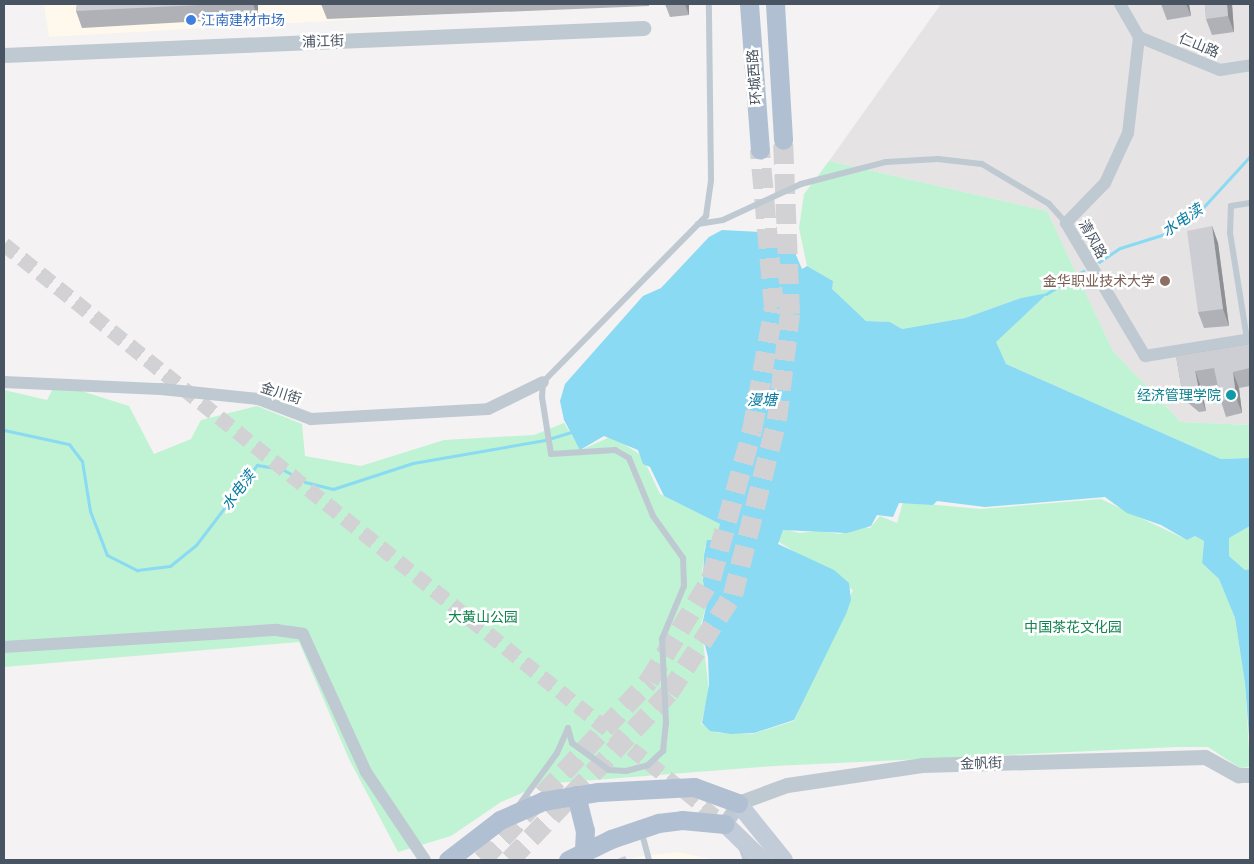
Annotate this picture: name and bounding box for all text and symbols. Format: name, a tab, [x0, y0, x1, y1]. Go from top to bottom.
place label: 江南建材市场	[201, 12, 285, 28]
marker: 江南建材市场	[185, 14, 197, 26]
street label: 仁山路	[1176, 29, 1222, 61]
street label: 浦江街	[302, 32, 344, 50]
street label: 环城西路	[744, 48, 764, 106]
water label: 水电渎	[1158, 200, 1206, 240]
street label: 清风路	[1075, 217, 1111, 261]
place label: 金华职业技术大学	[1043, 273, 1155, 289]
marker: 金华职业技术大学	[1159, 275, 1171, 287]
street label: 金川街	[258, 379, 304, 407]
place label: 经济管理学院	[1137, 387, 1221, 403]
marker: 经济管理学院	[1225, 389, 1237, 401]
water label: 漫塘	[747, 391, 777, 409]
water label: 水电渎	[217, 467, 259, 513]
park label: 大黄山公园	[448, 609, 518, 625]
park label: 中国茶花文化园	[1024, 619, 1122, 635]
street label: 金帆街	[960, 754, 1002, 772]

